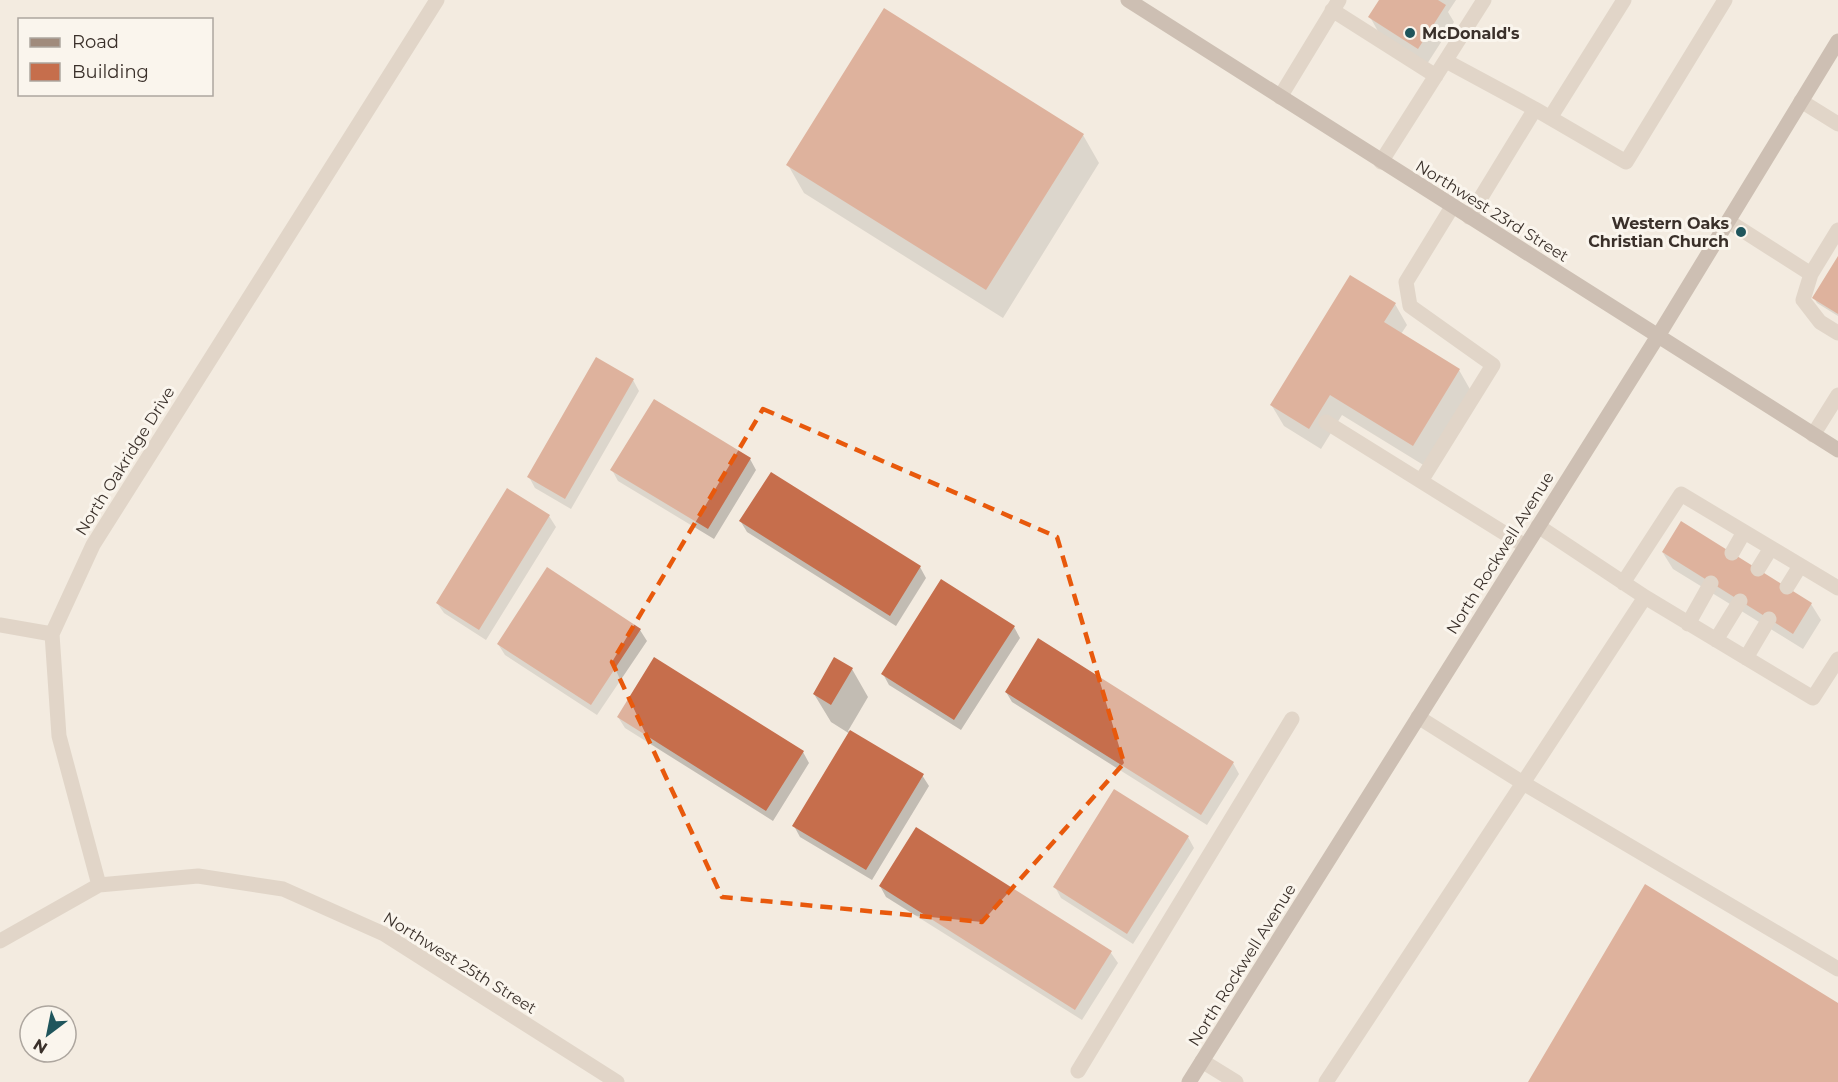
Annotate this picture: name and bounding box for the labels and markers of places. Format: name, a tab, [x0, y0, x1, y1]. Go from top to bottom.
place label: McDonald's	[1422, 24, 1520, 43]
marker: McDonald's	[1403, 26, 1417, 40]
place label: Western Oaks Christian Church	[1588, 214, 1730, 251]
marker: Western Oaks Christian Church	[1734, 225, 1748, 239]

